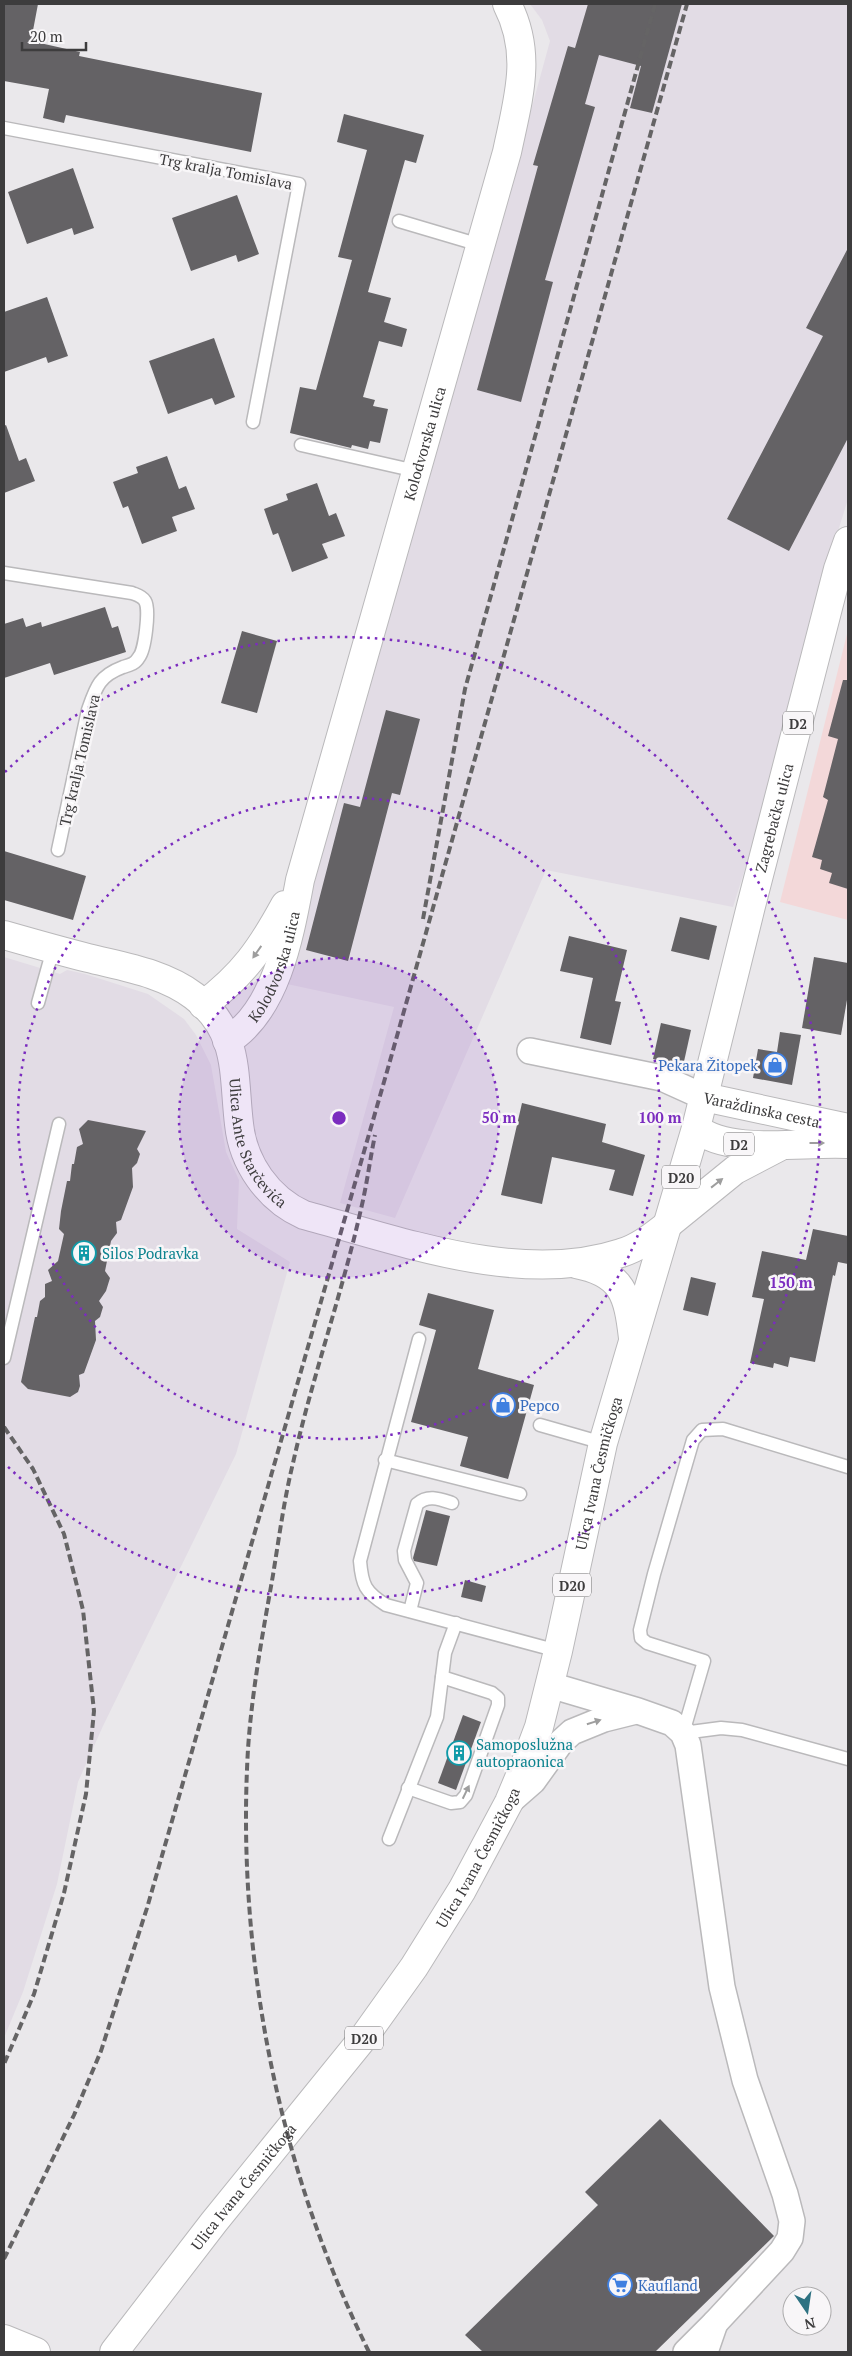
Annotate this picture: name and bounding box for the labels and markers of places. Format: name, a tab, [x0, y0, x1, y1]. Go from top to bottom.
shop icon: Pekara Žitopek	[762, 1052, 788, 1078]
place label: Pekara Žitopek	[658, 1055, 758, 1075]
centre of rings	[330, 1109, 348, 1127]
building icon: Silos Podravka	[71, 1240, 97, 1266]
place label: Silos Podravka	[102, 1243, 199, 1263]
shop icon: Pepco	[490, 1392, 516, 1418]
place label: Pepco	[520, 1395, 560, 1415]
place label: Samoposlužna autopraonica	[476, 1734, 573, 1771]
building icon: Samoposlužna autopraonica	[446, 1740, 472, 1766]
supermarket icon: Kaufland	[607, 2272, 633, 2298]
place label: Kaufland	[638, 2275, 698, 2295]

